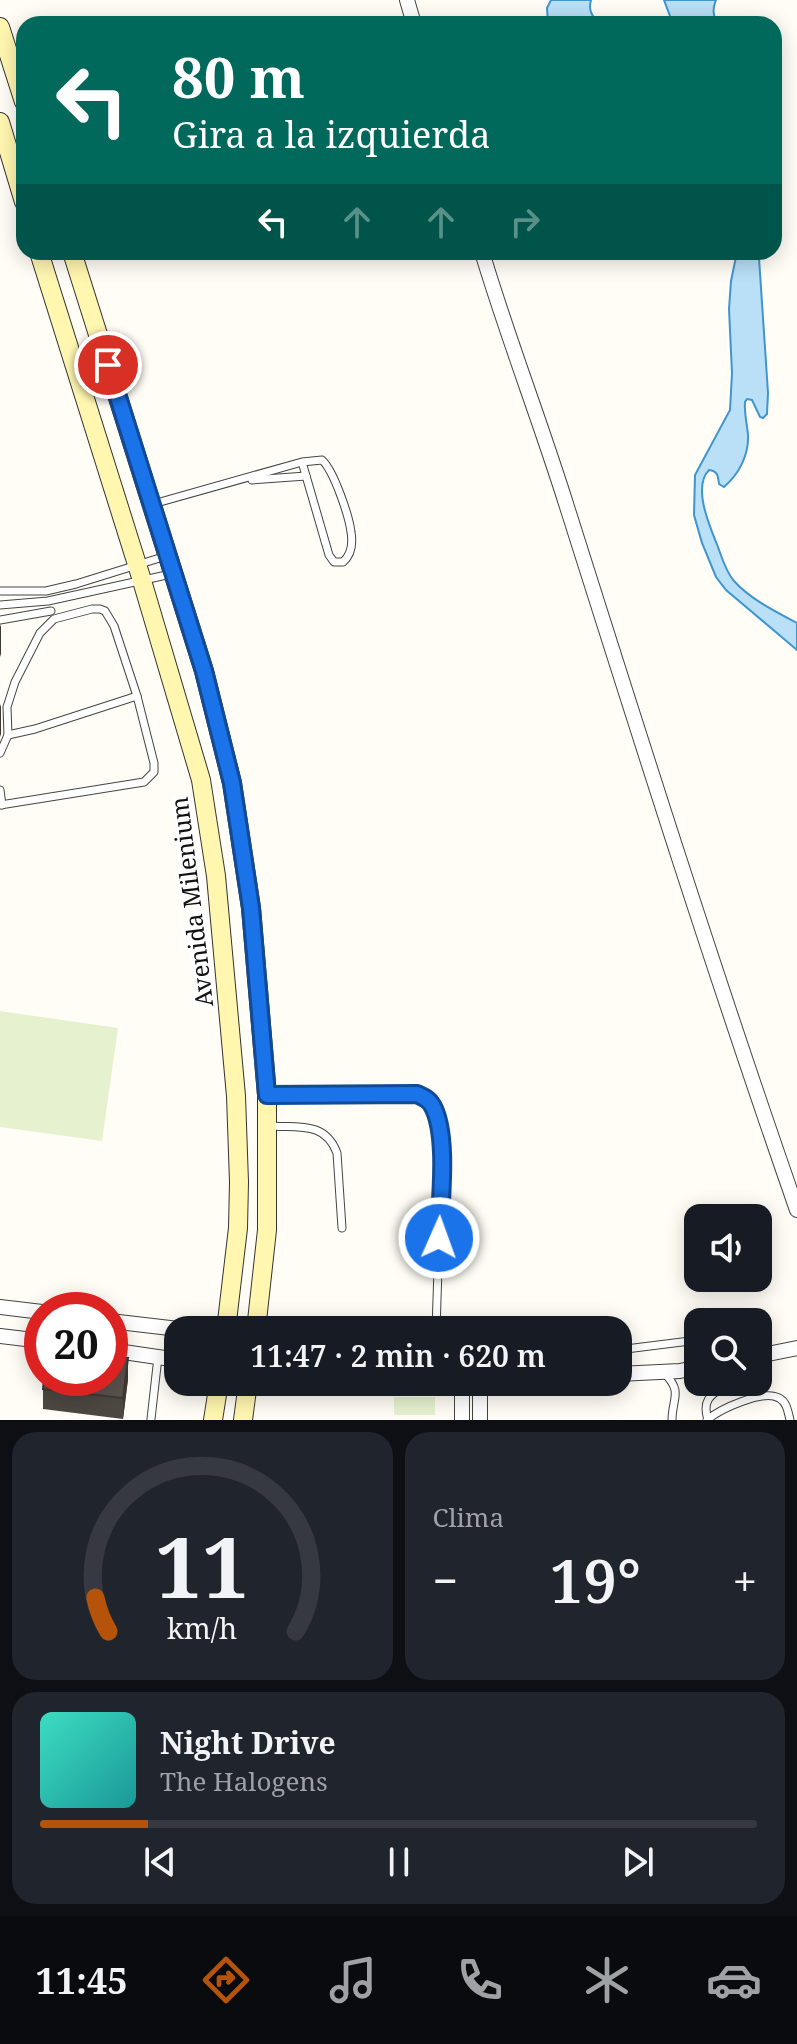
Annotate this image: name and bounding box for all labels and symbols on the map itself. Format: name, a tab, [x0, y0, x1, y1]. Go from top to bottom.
pin	[74, 331, 142, 399]
street label: Avenida Milenium	[162, 795, 220, 1009]
position arrow	[397, 1196, 481, 1280]
speed limit sign: 20	[24, 1292, 128, 1396]

